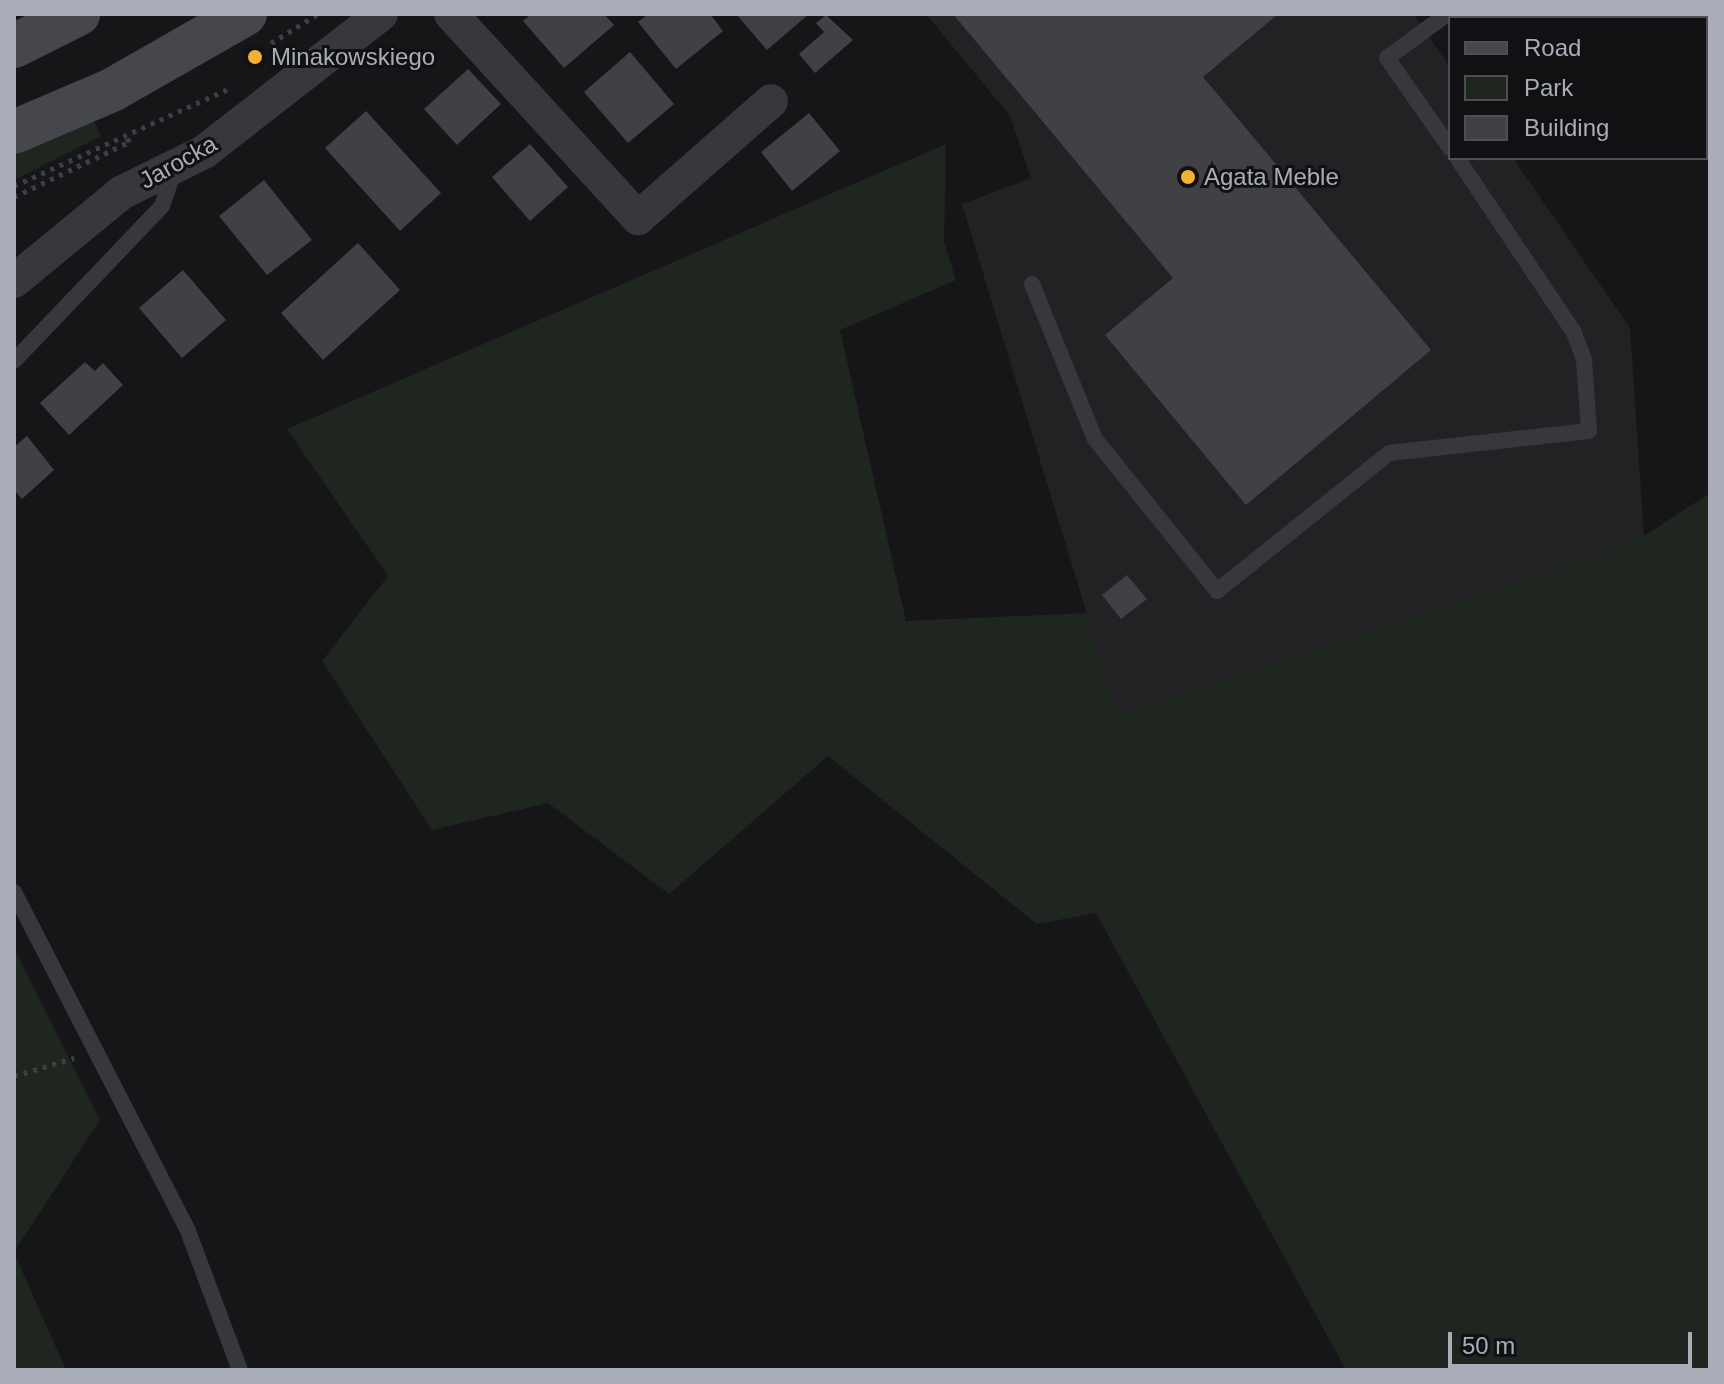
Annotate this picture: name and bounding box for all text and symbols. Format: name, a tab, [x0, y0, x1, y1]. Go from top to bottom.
legend	[1448, 16, 1708, 160]
text: Road	[1524, 34, 1581, 61]
place label: Minakowskiego	[271, 43, 435, 71]
marker: Minakowskiego	[246, 48, 264, 66]
text: Park	[1524, 74, 1573, 101]
text: Building	[1524, 114, 1609, 141]
street label: Jarocka	[134, 129, 222, 195]
place label: Agata Meble	[1204, 163, 1339, 191]
marker: Agata Meble	[1179, 168, 1197, 186]
scale bar	[1452, 1316, 1696, 1366]
text: 50 m	[1462, 1332, 1515, 1359]

